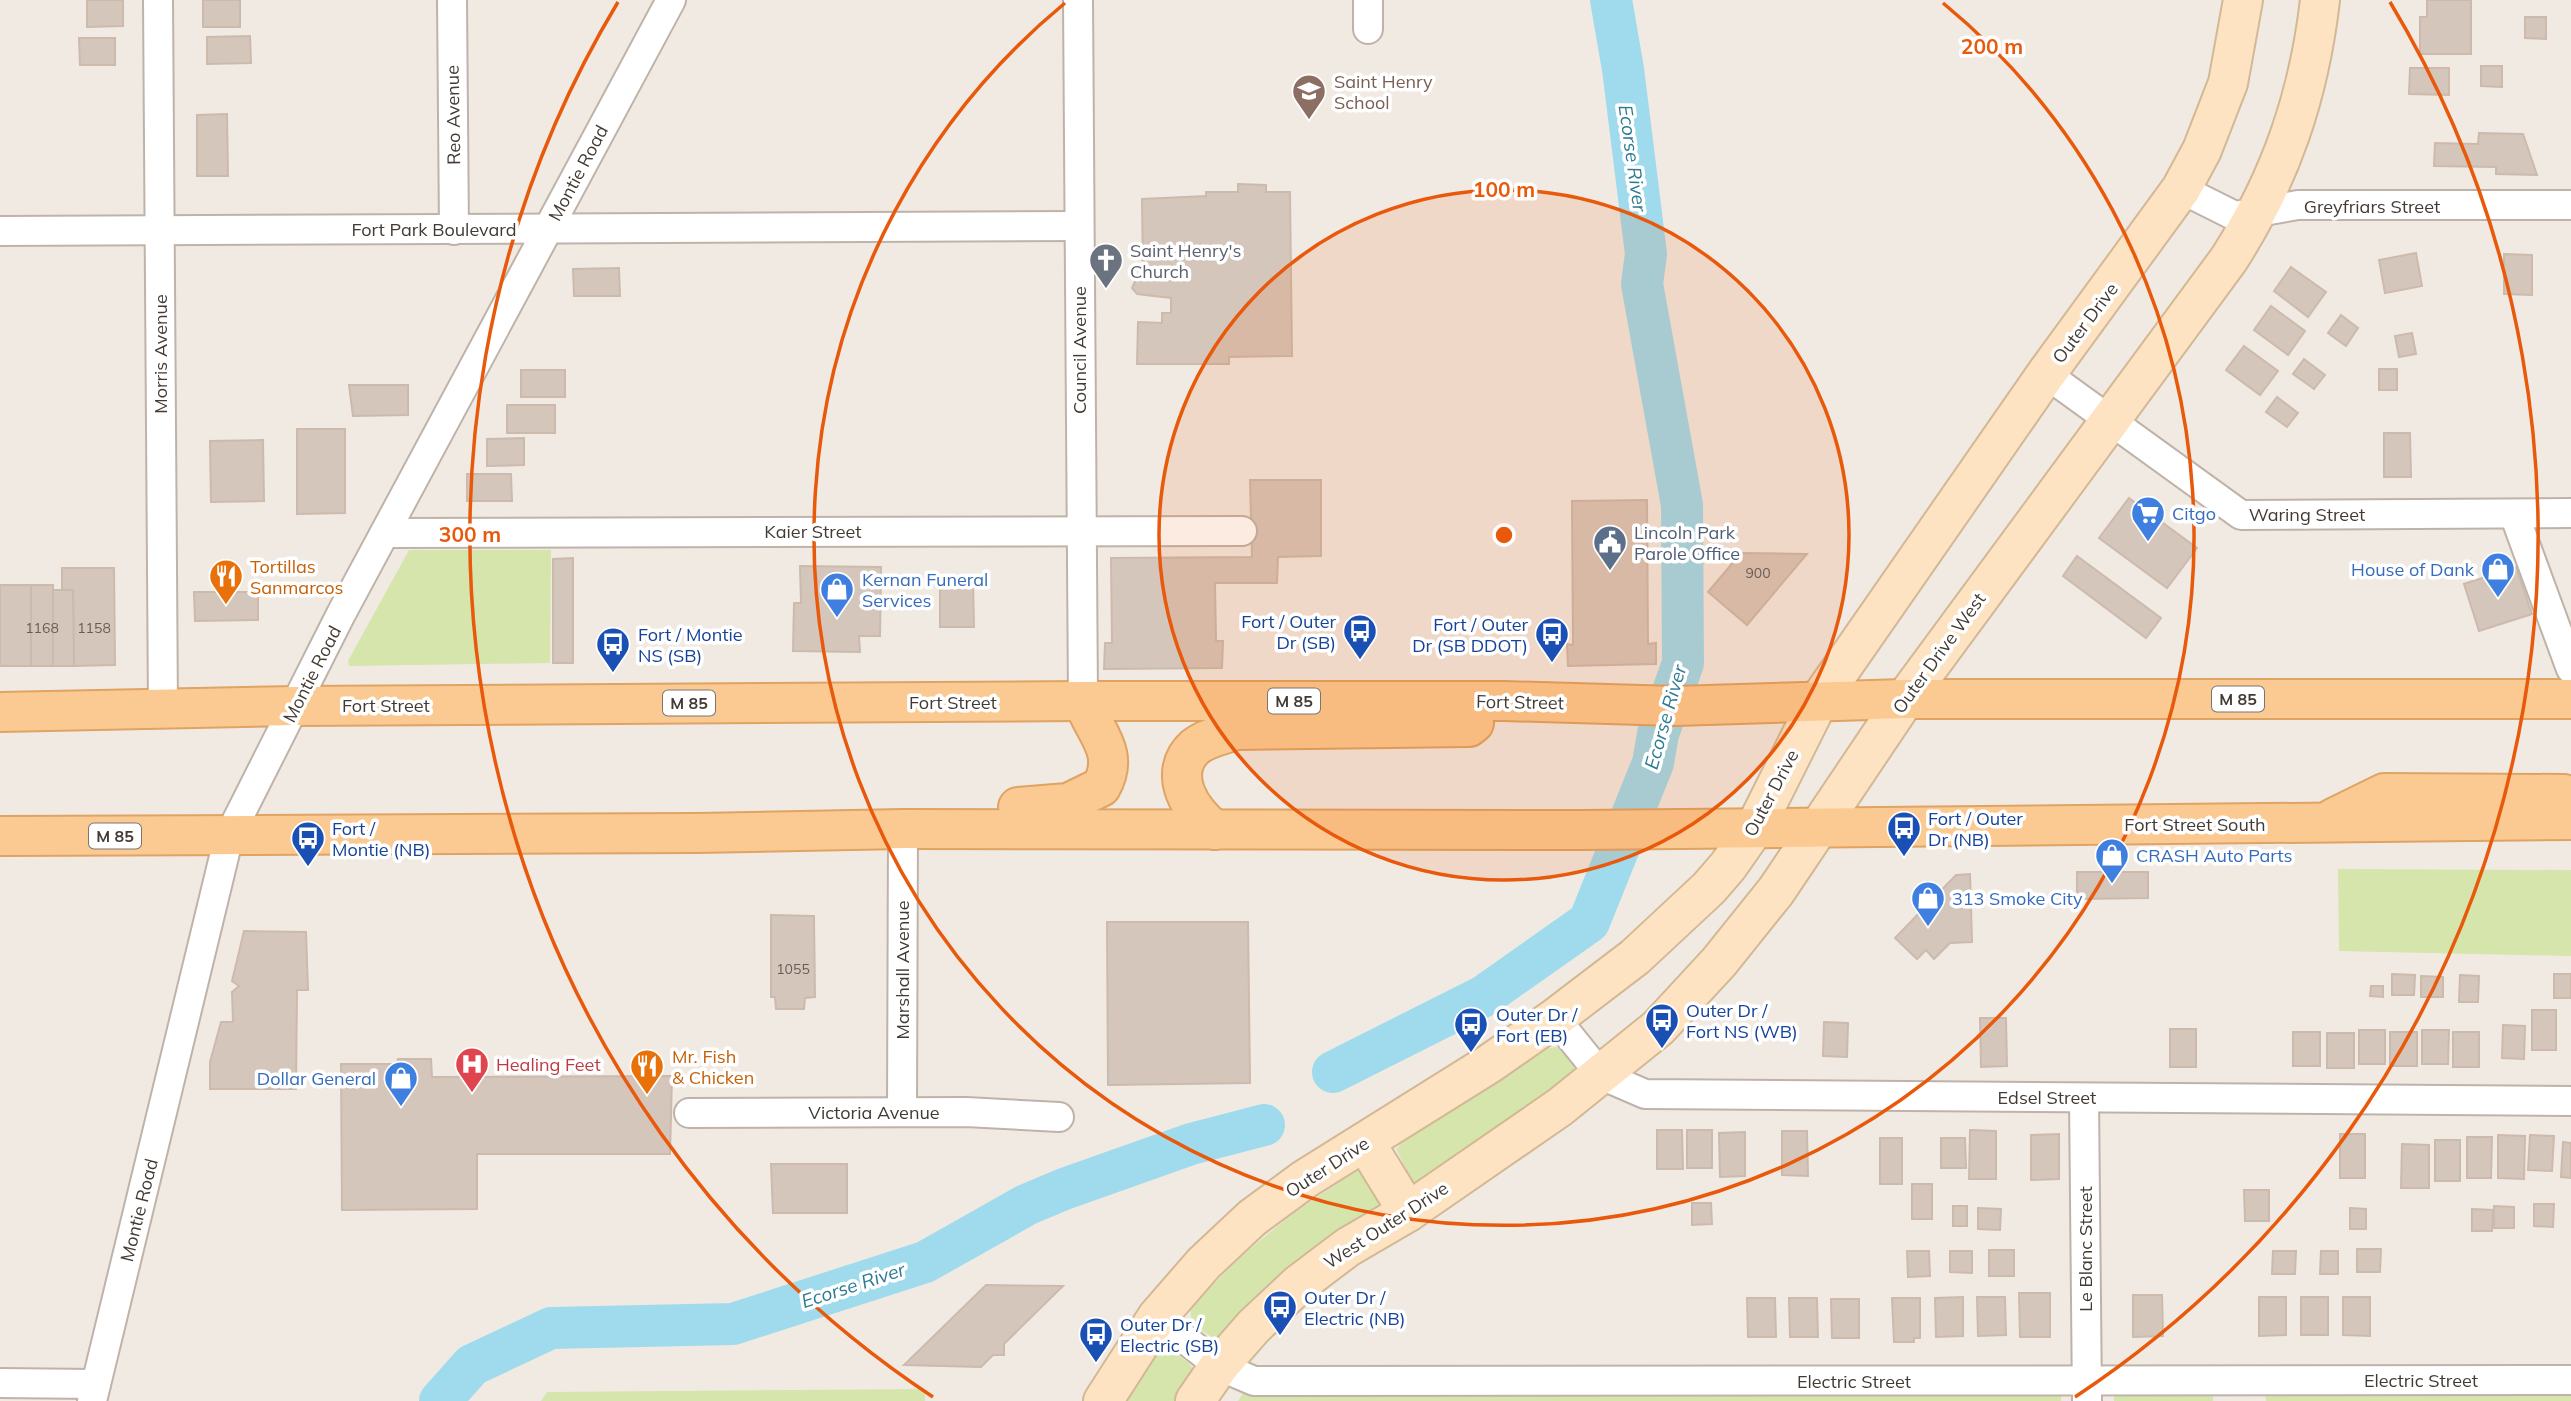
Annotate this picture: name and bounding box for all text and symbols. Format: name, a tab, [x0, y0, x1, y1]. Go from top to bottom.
text: 200 m	[1961, 33, 2023, 59]
street label: Reo Avenue	[441, 65, 465, 165]
place label: Saint Henry School	[1334, 70, 1433, 114]
school or university icon: Saint Henry School	[1290, 72, 1328, 121]
water label: Ecorse River	[1614, 103, 1653, 214]
street label: Montie Road	[543, 121, 613, 225]
text: 100 m	[1473, 176, 1535, 202]
street label: Greyfriars Street	[2304, 195, 2440, 218]
street label: Fort Park Boulevard	[352, 218, 516, 241]
place label: Saint Henry's Church	[1130, 239, 1242, 283]
church icon: Saint Henry's Church	[1087, 241, 1125, 290]
street label: Outer Drive	[2047, 278, 2123, 368]
street label: Council Avenue	[1068, 286, 1091, 414]
street label: Morris Avenue	[149, 294, 172, 414]
supermarket icon: Citgo	[2129, 494, 2167, 543]
place label: Citgo	[2172, 502, 2216, 525]
street label: Waring Street	[2249, 503, 2365, 526]
street label: Kaier Street	[764, 520, 862, 543]
text: 300 m	[439, 521, 501, 547]
place label: Lincoln Park Parole Office	[1634, 521, 1740, 565]
centre of rings	[1492, 523, 1516, 547]
public building icon: Lincoln Park Parole Office	[1591, 523, 1629, 572]
shop icon: House of Dank	[2479, 550, 2517, 599]
place label: Tortillas Sanmarcos	[250, 555, 344, 599]
restaurant icon: Tortillas Sanmarcos	[207, 557, 245, 606]
place label: House of Dank	[2351, 558, 2475, 581]
house number: 900	[1745, 564, 1771, 582]
place label: Kernan Funeral Services	[862, 568, 988, 612]
shop icon: Kernan Funeral Services	[818, 570, 856, 619]
street label: Outer Drive West	[1887, 588, 1991, 718]
place label: Fort / Outer Dr (SB)	[1241, 610, 1336, 654]
bus stop icon: Fort / Outer Dr (SB)	[1341, 612, 1379, 661]
place label: Fort / Outer Dr (SB DDOT)	[1412, 613, 1528, 657]
bus stop icon: Fort / Outer Dr (SB DDOT)	[1533, 615, 1571, 664]
house number: 1168	[25, 619, 59, 637]
house number: 1158	[77, 619, 111, 637]
street label: Montie Road	[278, 622, 346, 726]
place label: Fort / Montie NS (SB)	[638, 623, 743, 667]
bus stop icon: Fort / Montie NS (SB)	[594, 625, 632, 674]
water label: Ecorse River	[1639, 661, 1692, 772]
road number: M 85	[2212, 686, 2264, 712]
road number: M 85	[1268, 688, 1320, 714]
road number: M 85	[663, 690, 715, 716]
street label: Fort Street	[1476, 690, 1564, 714]
street label: Fort Street	[909, 691, 997, 714]
street label: Fort Street	[342, 694, 430, 717]
street label: Outer Drive	[1739, 746, 1803, 840]
place label: Fort / Outer Dr (NB)	[1928, 807, 2023, 851]
bus stop icon: Fort / Outer Dr (NB)	[1885, 809, 1923, 858]
street label: Fort Street South	[2124, 813, 2266, 836]
place label: Fort / Montie (NB)	[332, 817, 430, 861]
bus stop icon: Fort / Montie (NB)	[289, 819, 327, 868]
road number: M 85	[89, 824, 141, 848]
shop icon: CRASH Auto Parts	[2093, 836, 2131, 885]
place label: CRASH Auto Parts	[2136, 844, 2293, 867]
shop icon: 313 Smoke City	[1909, 879, 1947, 928]
place label: 313 Smoke City	[1952, 887, 2083, 910]
street label: Marshall Avenue	[891, 901, 914, 1039]
house number: 1055	[776, 960, 810, 978]
place label: Outer Dr / Fort NS (WB)	[1686, 999, 1798, 1043]
bus stop icon: Outer Dr / Fort NS (WB)	[1643, 1001, 1681, 1050]
place label: Outer Dr / Fort (EB)	[1496, 1003, 1578, 1047]
bus stop icon: Outer Dr / Fort (EB)	[1452, 1005, 1490, 1054]
hospital icon: Healing Feet	[453, 1045, 491, 1094]
place label: Mr. Fish & Chicken	[672, 1045, 754, 1089]
restaurant icon: Mr. Fish & Chicken	[628, 1047, 666, 1096]
place label: Healing Feet	[496, 1053, 601, 1076]
shop icon: Dollar General	[382, 1059, 420, 1108]
place label: Dollar General	[257, 1067, 376, 1090]
street label: Edsel Street	[1998, 1086, 2096, 1109]
street label: Victoria Avenue	[808, 1101, 940, 1124]
street label: Outer Drive	[1281, 1131, 1373, 1203]
street label: Montie Road	[115, 1156, 163, 1264]
street label: West Outer Drive	[1320, 1176, 1452, 1274]
street label: Le Blanc Street	[2074, 1186, 2097, 1312]
water label: Ecorse River	[798, 1257, 909, 1313]
place label: Outer Dr / Electric (NB)	[1304, 1286, 1405, 1330]
bus stop icon: Outer Dr / Electric (NB)	[1261, 1288, 1299, 1337]
place label: Outer Dr / Electric (SB)	[1120, 1313, 1219, 1357]
bus stop icon: Outer Dr / Electric (SB)	[1077, 1315, 1115, 1364]
street label: Electric Street	[2364, 1369, 2478, 1392]
street label: Electric Street	[1797, 1370, 1911, 1393]

